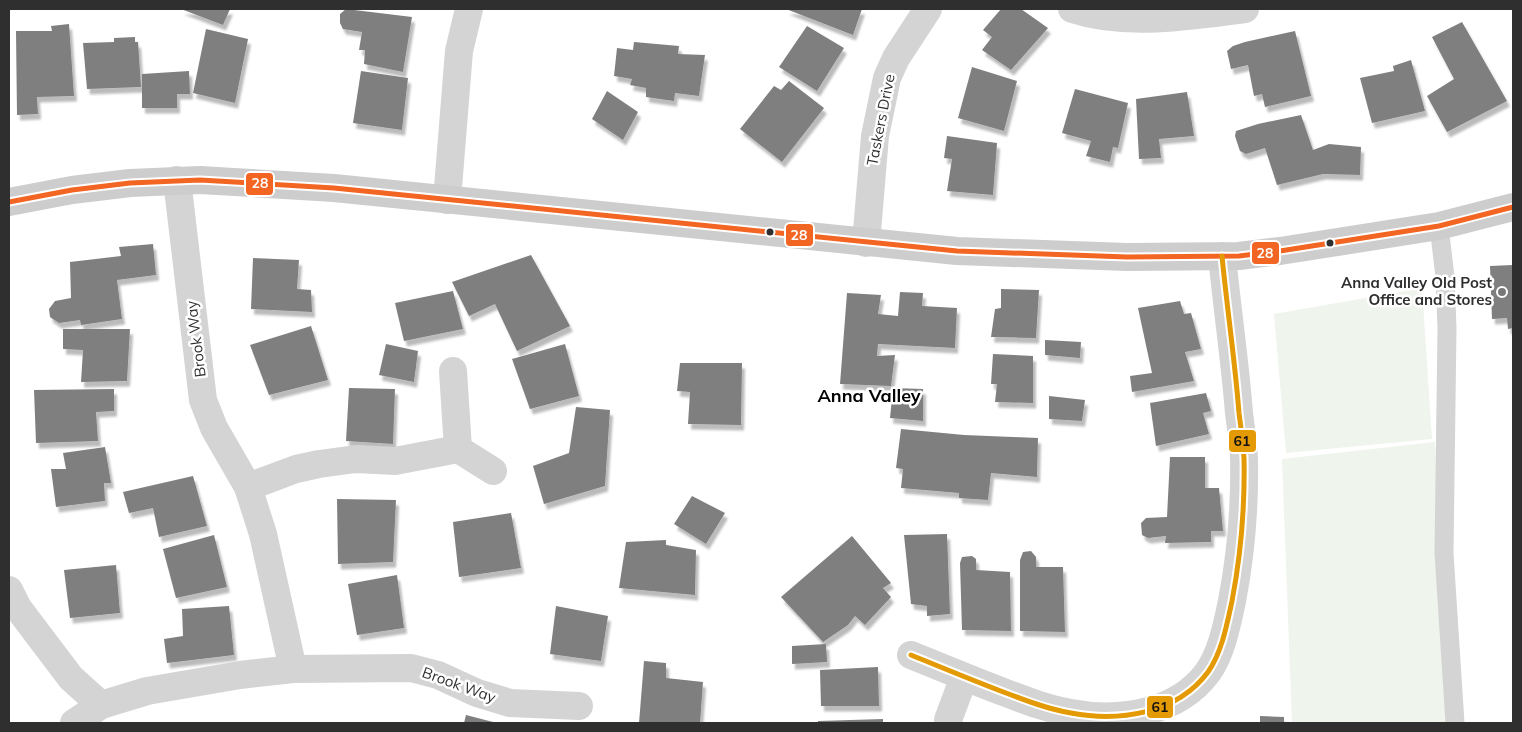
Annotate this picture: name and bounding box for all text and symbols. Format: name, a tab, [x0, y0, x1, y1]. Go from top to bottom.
street label: Taskers Drive	[862, 72, 899, 167]
line badge: 28	[245, 172, 274, 196]
text: 28	[252, 174, 268, 192]
line badge: 28	[785, 223, 814, 247]
text: 28	[791, 226, 807, 244]
unlabelled marker	[765, 227, 775, 237]
unlabelled marker	[1325, 238, 1335, 248]
line badge: 28	[1251, 241, 1280, 265]
text: 28	[1257, 244, 1273, 262]
place label: Anna Valley Old Post Office and Stores	[1341, 273, 1492, 309]
marker: Anna Valley Old Post Office and Stores	[1496, 286, 1508, 298]
street label: Brook Way	[181, 300, 210, 378]
district label: Anna Valley	[817, 384, 921, 407]
line badge: 61	[1228, 429, 1257, 453]
text: 61	[1234, 432, 1250, 450]
street label: Brook Way	[420, 662, 499, 707]
line badge: 61	[1146, 695, 1174, 719]
text: 61	[1152, 698, 1168, 716]

